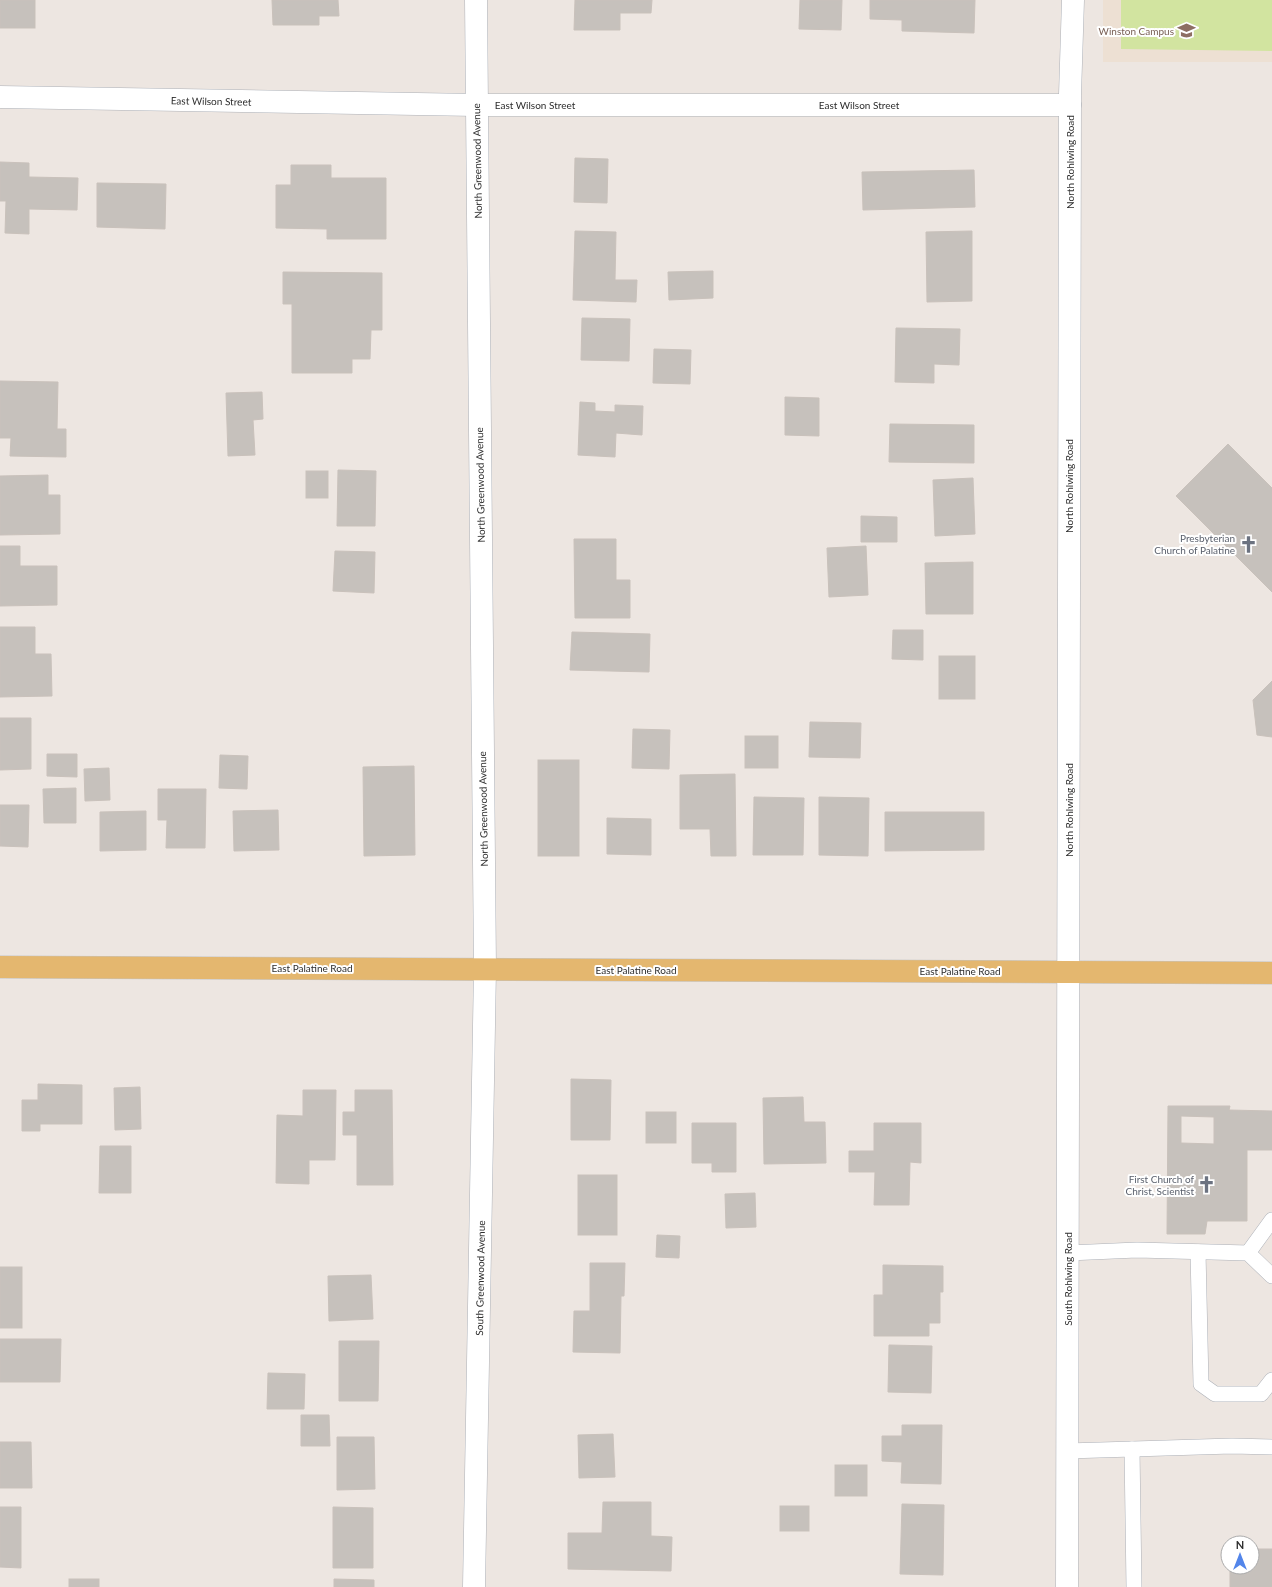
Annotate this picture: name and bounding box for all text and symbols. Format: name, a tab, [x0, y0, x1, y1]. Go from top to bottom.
school or university icon: Winston Campus	[1177, 21, 1197, 41]
place label: Winston Campus	[1099, 25, 1174, 37]
street label: East Wilson Street	[171, 94, 252, 108]
street label: East Wilson Street	[495, 99, 576, 111]
street label: East Wilson Street	[819, 99, 900, 111]
street label: North Greenwood Avenue	[470, 103, 484, 219]
street label: North Rohlwing Road	[1064, 115, 1076, 209]
street label: North Greenwood Avenue	[473, 427, 487, 543]
street label: North Rohlwing Road	[1063, 439, 1075, 533]
place label: Presbyterian Church of Palatine	[1154, 532, 1235, 556]
church icon: Presbyterian Church of Palatine	[1238, 534, 1258, 554]
street label: North Greenwood Avenue	[476, 751, 490, 867]
street label: North Rohlwing Road	[1063, 763, 1075, 857]
street label: East Palatine Road	[271, 962, 353, 974]
street label: East Palatine Road	[595, 964, 677, 976]
street label: East Palatine Road	[919, 965, 1001, 977]
place label: First Church of Christ, Scientist	[1126, 1173, 1194, 1197]
church icon: First Church of Christ, Scientist	[1197, 1175, 1217, 1195]
street label: South Greenwood Avenue	[473, 1220, 487, 1336]
street label: South Rohlwing Road	[1062, 1232, 1074, 1326]
north arrow	[1220, 1535, 1260, 1575]
text: N	[1236, 1538, 1244, 1551]

